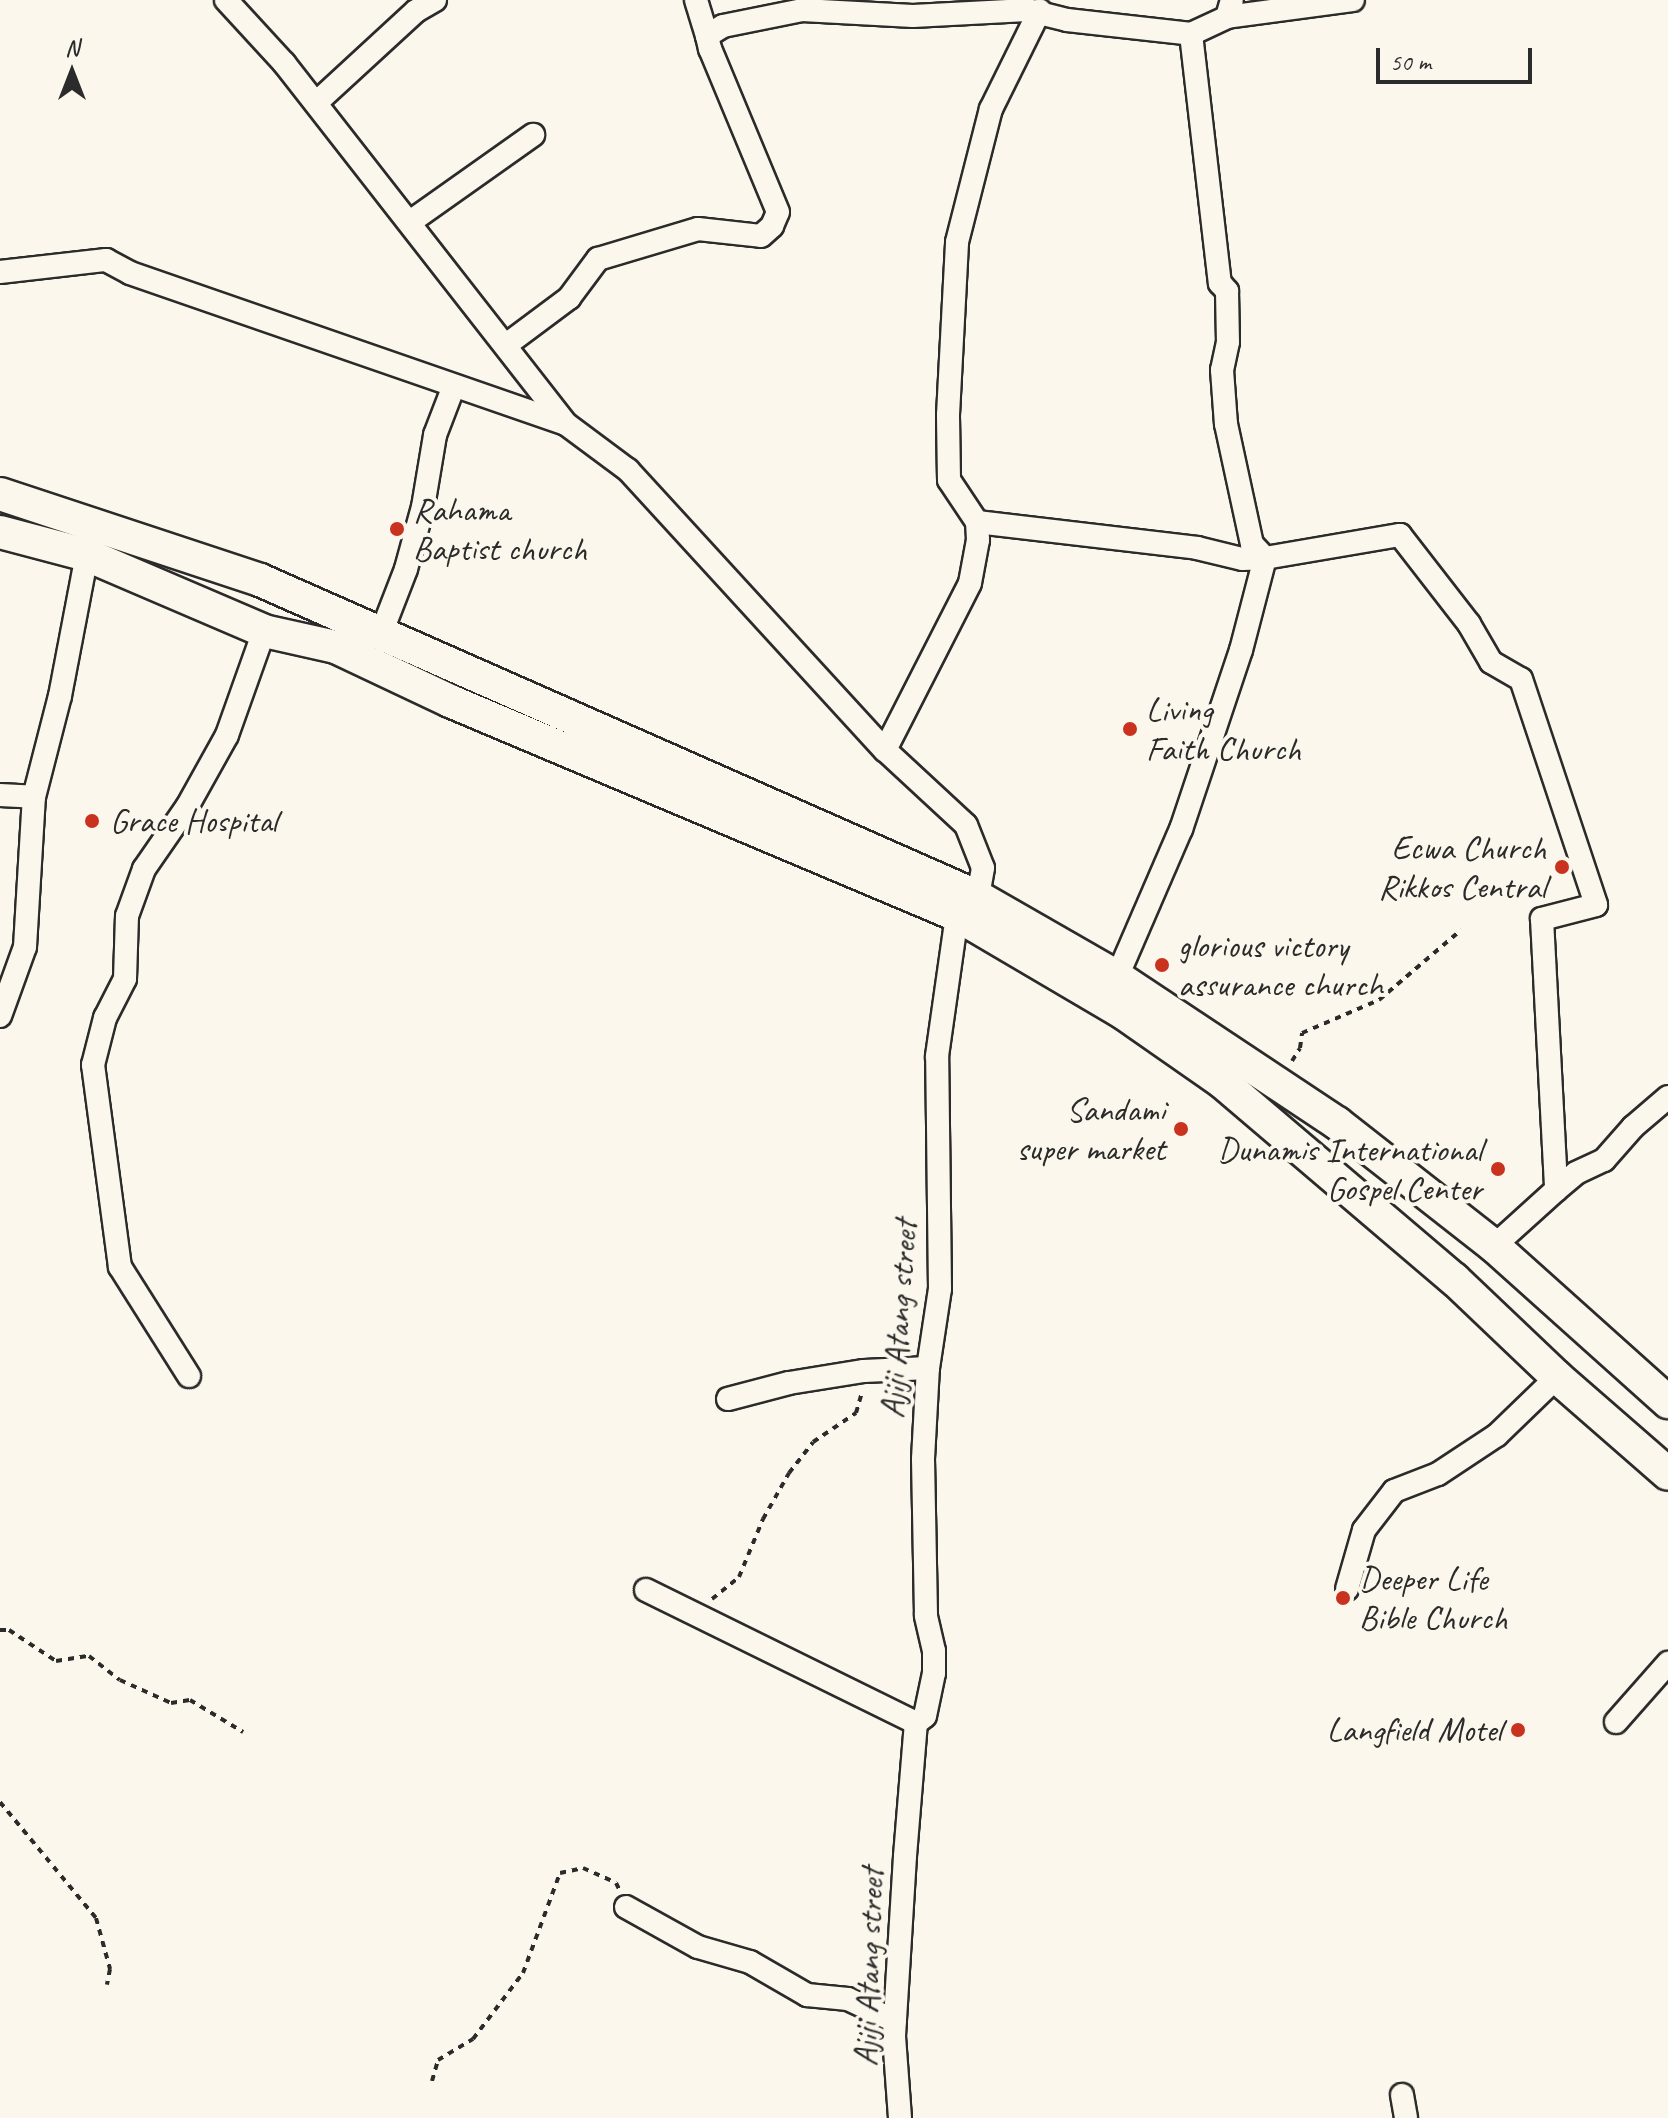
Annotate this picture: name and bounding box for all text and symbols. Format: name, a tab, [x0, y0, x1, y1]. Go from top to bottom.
north arrow	[32, 32, 112, 112]
scale bar	[1380, 32, 1536, 82]
text: N	[65, 34, 79, 62]
text: 50 m	[1390, 47, 1431, 77]
place label: Rahama Baptist church	[413, 489, 587, 568]
marker: Rahama Baptist church	[388, 520, 406, 538]
place label: Living Faith Church	[1146, 689, 1302, 768]
marker: Living Faith Church	[1121, 720, 1139, 738]
place label: Grace Hospital	[110, 801, 278, 841]
marker: Grace Hospital	[81, 810, 103, 832]
place label: Ecwa Church Rikkos Central	[1379, 827, 1546, 906]
marker: Ecwa Church Rikkos Central	[1553, 858, 1571, 876]
place label: glorious victory assurance church	[1178, 925, 1381, 1004]
marker: glorious victory assurance church	[1153, 956, 1171, 974]
place label: Sandami super market	[1016, 1089, 1165, 1168]
marker: Sandami super market	[1172, 1120, 1190, 1138]
place label: Dunamis International Gospel Center	[1218, 1129, 1482, 1208]
marker: Dunamis International Gospel Center	[1489, 1160, 1507, 1178]
street label: Ajiji Atang street	[871, 1218, 925, 1420]
place label: Deeper Life Bible Church	[1359, 1558, 1508, 1638]
marker: Deeper Life Bible Church	[1334, 1589, 1352, 1607]
place label: Langfield Motel	[1327, 1710, 1502, 1750]
marker: Langfield Motel	[1509, 1721, 1527, 1739]
street label: Ajiji Atang street	[844, 1867, 892, 2067]

